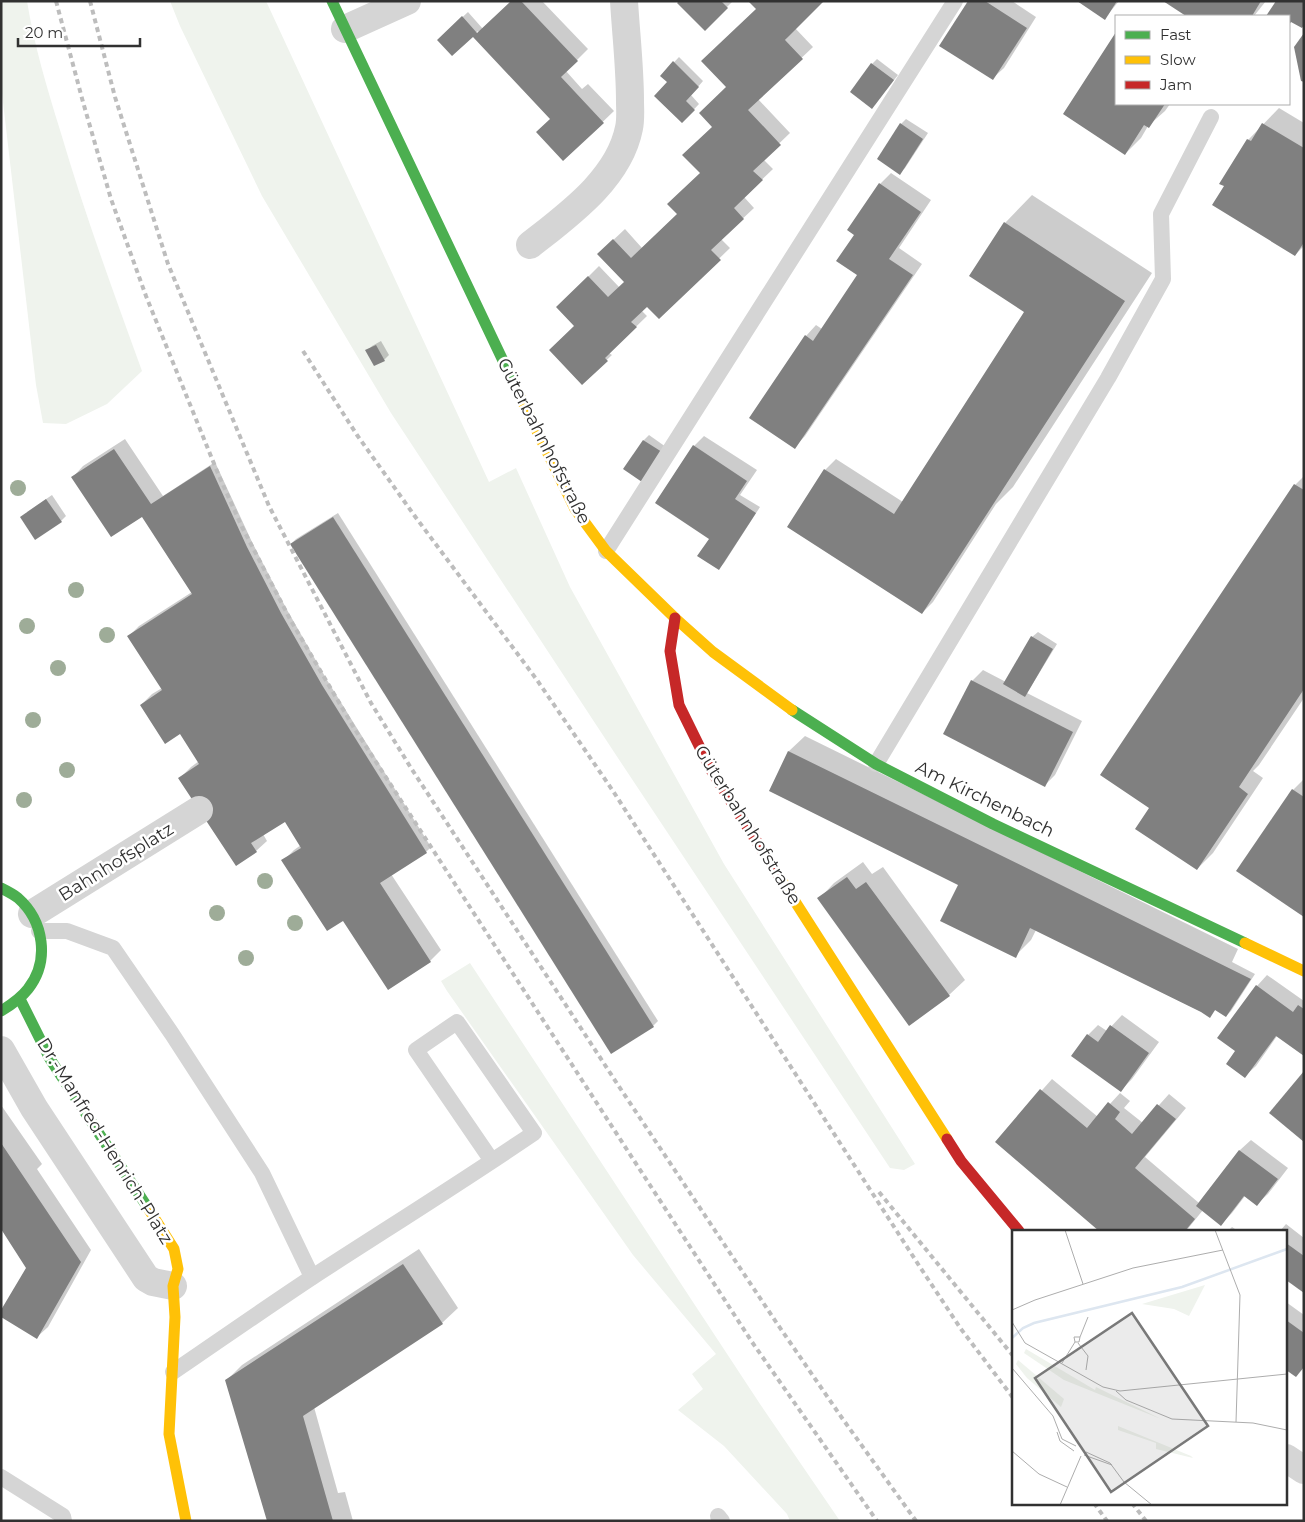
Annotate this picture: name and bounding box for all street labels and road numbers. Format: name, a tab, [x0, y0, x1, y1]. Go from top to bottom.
street label: Güterbahnhofstraße	[493, 354, 596, 528]
street label: Güterbahnhofstraße	[690, 741, 806, 909]
street label: Am Kirchenbach	[912, 756, 1058, 842]
street label: Bahnhofsplatz	[55, 818, 177, 906]
street label: Dr.-Manfred-Henrich-Platz	[32, 1034, 178, 1248]

